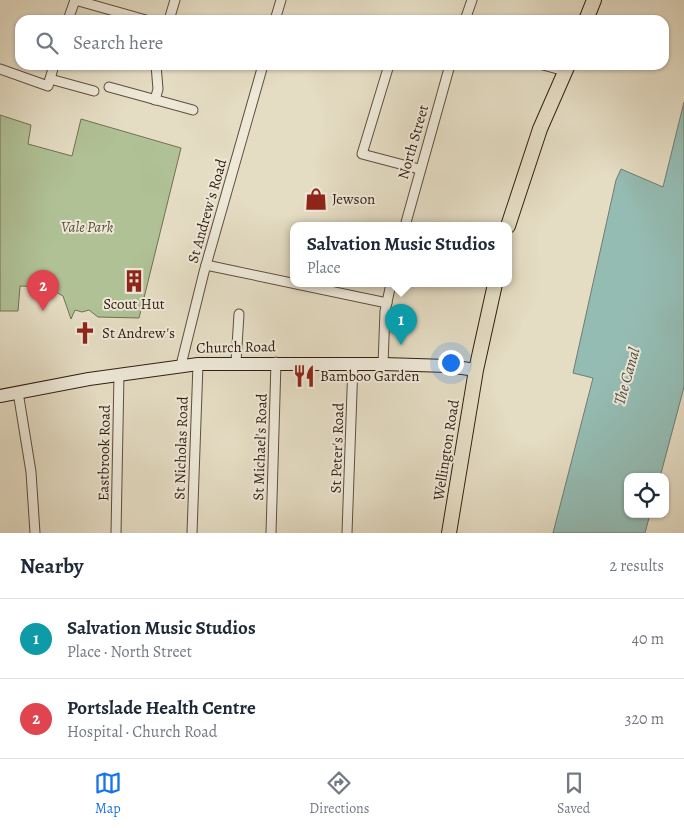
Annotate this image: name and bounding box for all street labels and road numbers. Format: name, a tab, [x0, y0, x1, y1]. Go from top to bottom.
street label: North Street	[393, 102, 433, 182]
street label: St Andrew's Road	[183, 156, 232, 265]
street label: Church Road	[196, 336, 277, 358]
street label: St Michael's Road	[248, 392, 272, 501]
street label: St Nicholas Road	[169, 395, 193, 500]
street label: Wellington Road	[428, 397, 464, 503]
street label: St Peter's Road	[325, 402, 349, 494]
street label: Eastbrook Road	[93, 404, 115, 501]

